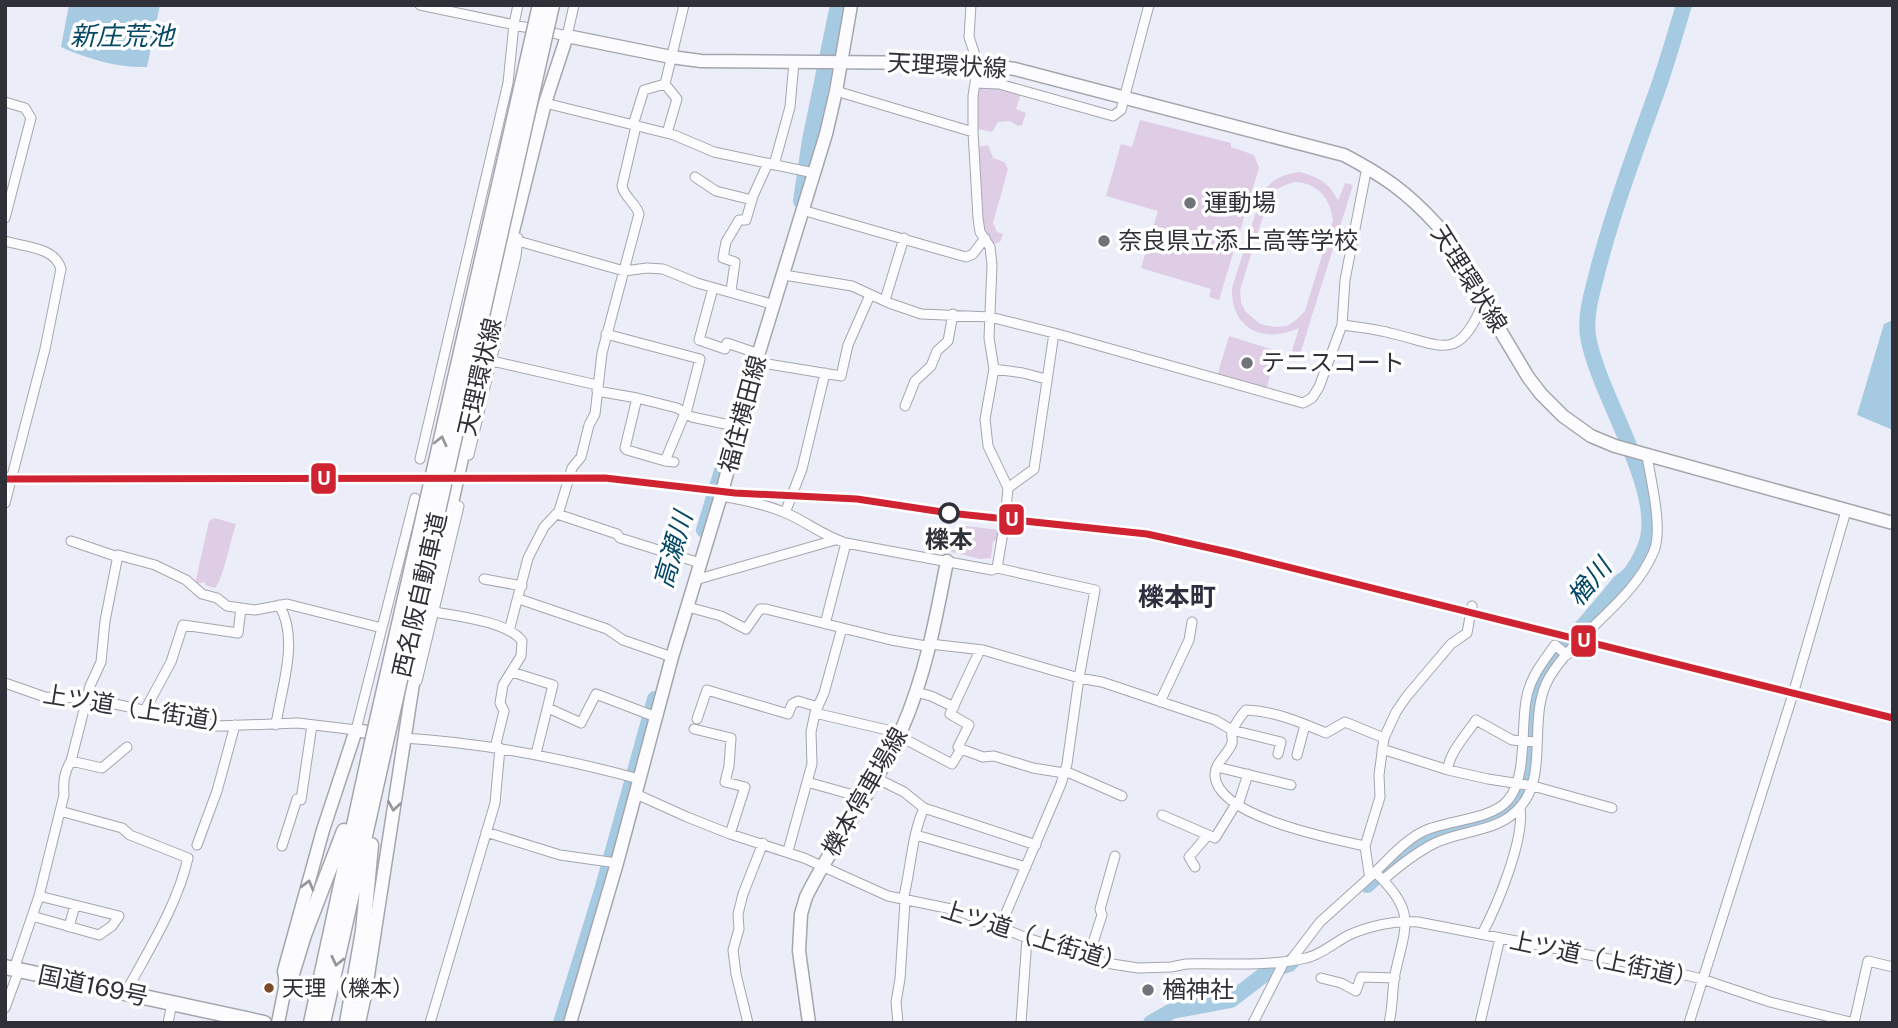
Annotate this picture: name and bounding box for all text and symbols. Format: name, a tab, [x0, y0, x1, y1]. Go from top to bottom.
water label: 新庄荒池	[70, 20, 177, 51]
street label: 天理環状線	[886, 48, 1008, 82]
place label: 運動場	[1204, 188, 1276, 216]
marker: 運動場	[1182, 195, 1198, 211]
street label: 天理環状線	[1426, 220, 1514, 337]
place label: 奈良県立添上高等学校	[1118, 226, 1358, 254]
marker: 奈良県立添上高等学校	[1096, 233, 1112, 249]
street label: 天理環状線	[452, 315, 506, 438]
place label: テニスコート	[1261, 348, 1405, 376]
street label: 福住横田線	[713, 352, 771, 475]
marker: テニスコート	[1239, 355, 1255, 371]
one-way arrow	[433, 435, 447, 447]
line badge: U	[310, 462, 337, 495]
text: U	[317, 467, 331, 489]
marker: 櫟本	[939, 503, 959, 523]
line badge: U	[998, 503, 1025, 536]
water label: 高瀬川	[647, 505, 699, 592]
text: U	[1005, 508, 1019, 530]
street label: 西名阪自動車道	[386, 510, 452, 680]
place label: 櫟本	[925, 525, 973, 553]
water label: 楢川	[1560, 550, 1619, 612]
district label: 櫟本町	[1138, 581, 1216, 612]
line badge: U	[1570, 624, 1597, 658]
text: U	[1577, 629, 1591, 651]
street label: 上ツ道（上街道）	[41, 679, 235, 737]
street label: 櫟本停車場線	[816, 722, 912, 861]
one-way arrow	[387, 800, 402, 811]
one-way arrow	[299, 879, 314, 891]
street label: 上ツ道（上街道）	[938, 895, 1130, 977]
street label: 上ツ道（上街道）	[1507, 925, 1701, 993]
one-way arrow	[331, 955, 346, 967]
street label: 国道169号	[36, 960, 151, 1010]
place label: 天理（櫟本）	[282, 975, 414, 1001]
place label: 楢神社	[1162, 975, 1234, 1003]
marker: 天理（櫟本）	[262, 981, 276, 995]
marker: 楢神社	[1140, 982, 1156, 998]

